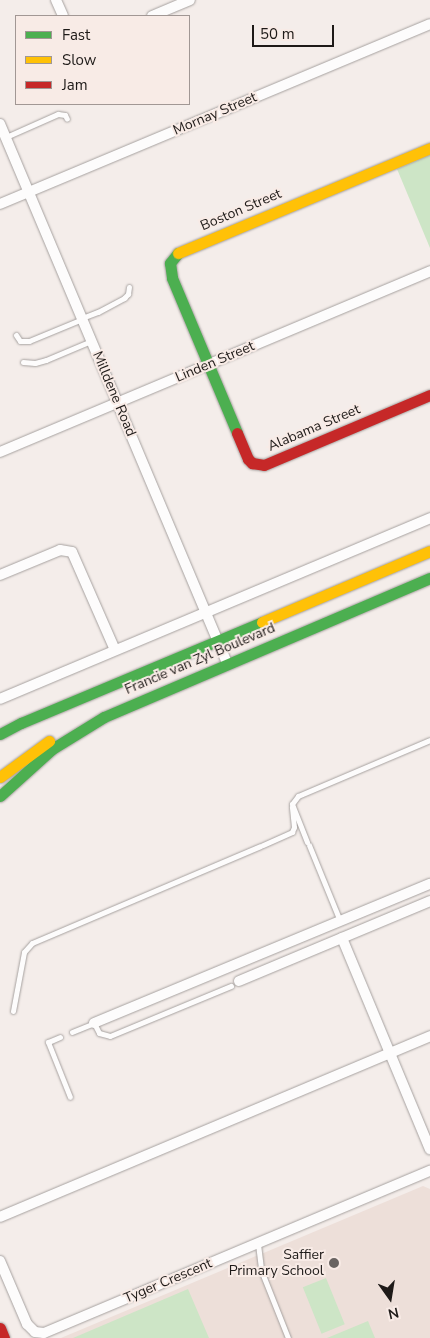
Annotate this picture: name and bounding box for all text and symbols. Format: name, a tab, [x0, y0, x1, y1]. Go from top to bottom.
legend	[15, 15, 190, 105]
scale bar	[255, 15, 338, 47]
text: 50 m	[260, 24, 295, 44]
text: Fast	[62, 25, 90, 45]
text: Slow	[62, 50, 96, 70]
text: Jam	[62, 75, 88, 95]
street label: Mornay Street	[171, 89, 259, 139]
street label: Boston Street	[198, 185, 284, 235]
street label: Linden Street	[173, 338, 257, 386]
street label: Milldene Road	[89, 349, 139, 439]
street label: Alabama Street	[265, 401, 363, 455]
street label: Francie van Zyl Boulevard	[122, 620, 278, 698]
place label: Saffier Primary School	[229, 1247, 324, 1280]
street label: Tyger Crescent	[121, 1255, 215, 1307]
marker: Saffier Primary School	[328, 1257, 340, 1269]
north arrow	[365, 1273, 415, 1323]
text: N	[386, 1303, 401, 1324]

